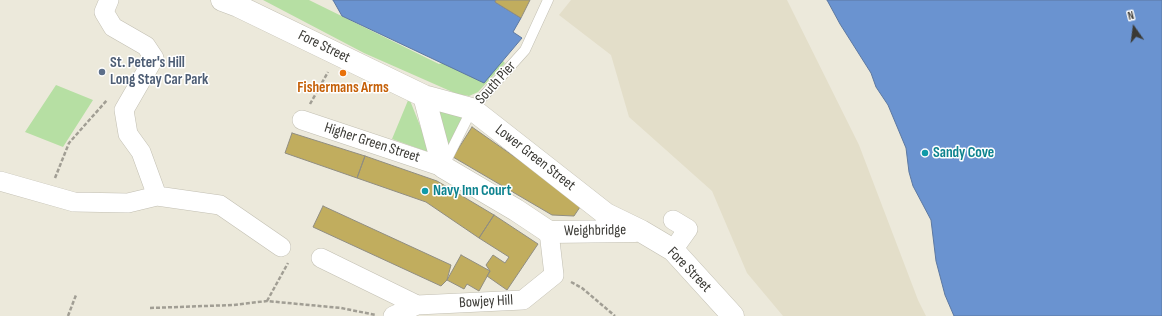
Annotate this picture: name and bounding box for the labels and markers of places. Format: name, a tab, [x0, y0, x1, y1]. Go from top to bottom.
place label: St. Peter's Hill Long Stay Car Park	[110, 54, 208, 89]
marker: St. Peter's Hill Long Stay Car Park	[97, 67, 107, 77]
marker: Fishermans Arms	[338, 68, 348, 78]
place label: Fishermans Arms	[297, 79, 389, 97]
place label: Sandy Cove	[933, 144, 994, 162]
marker: Sandy Cove	[920, 148, 930, 158]
place label: Navy Inn Court	[433, 182, 511, 200]
marker: Navy Inn Court	[420, 186, 430, 196]

